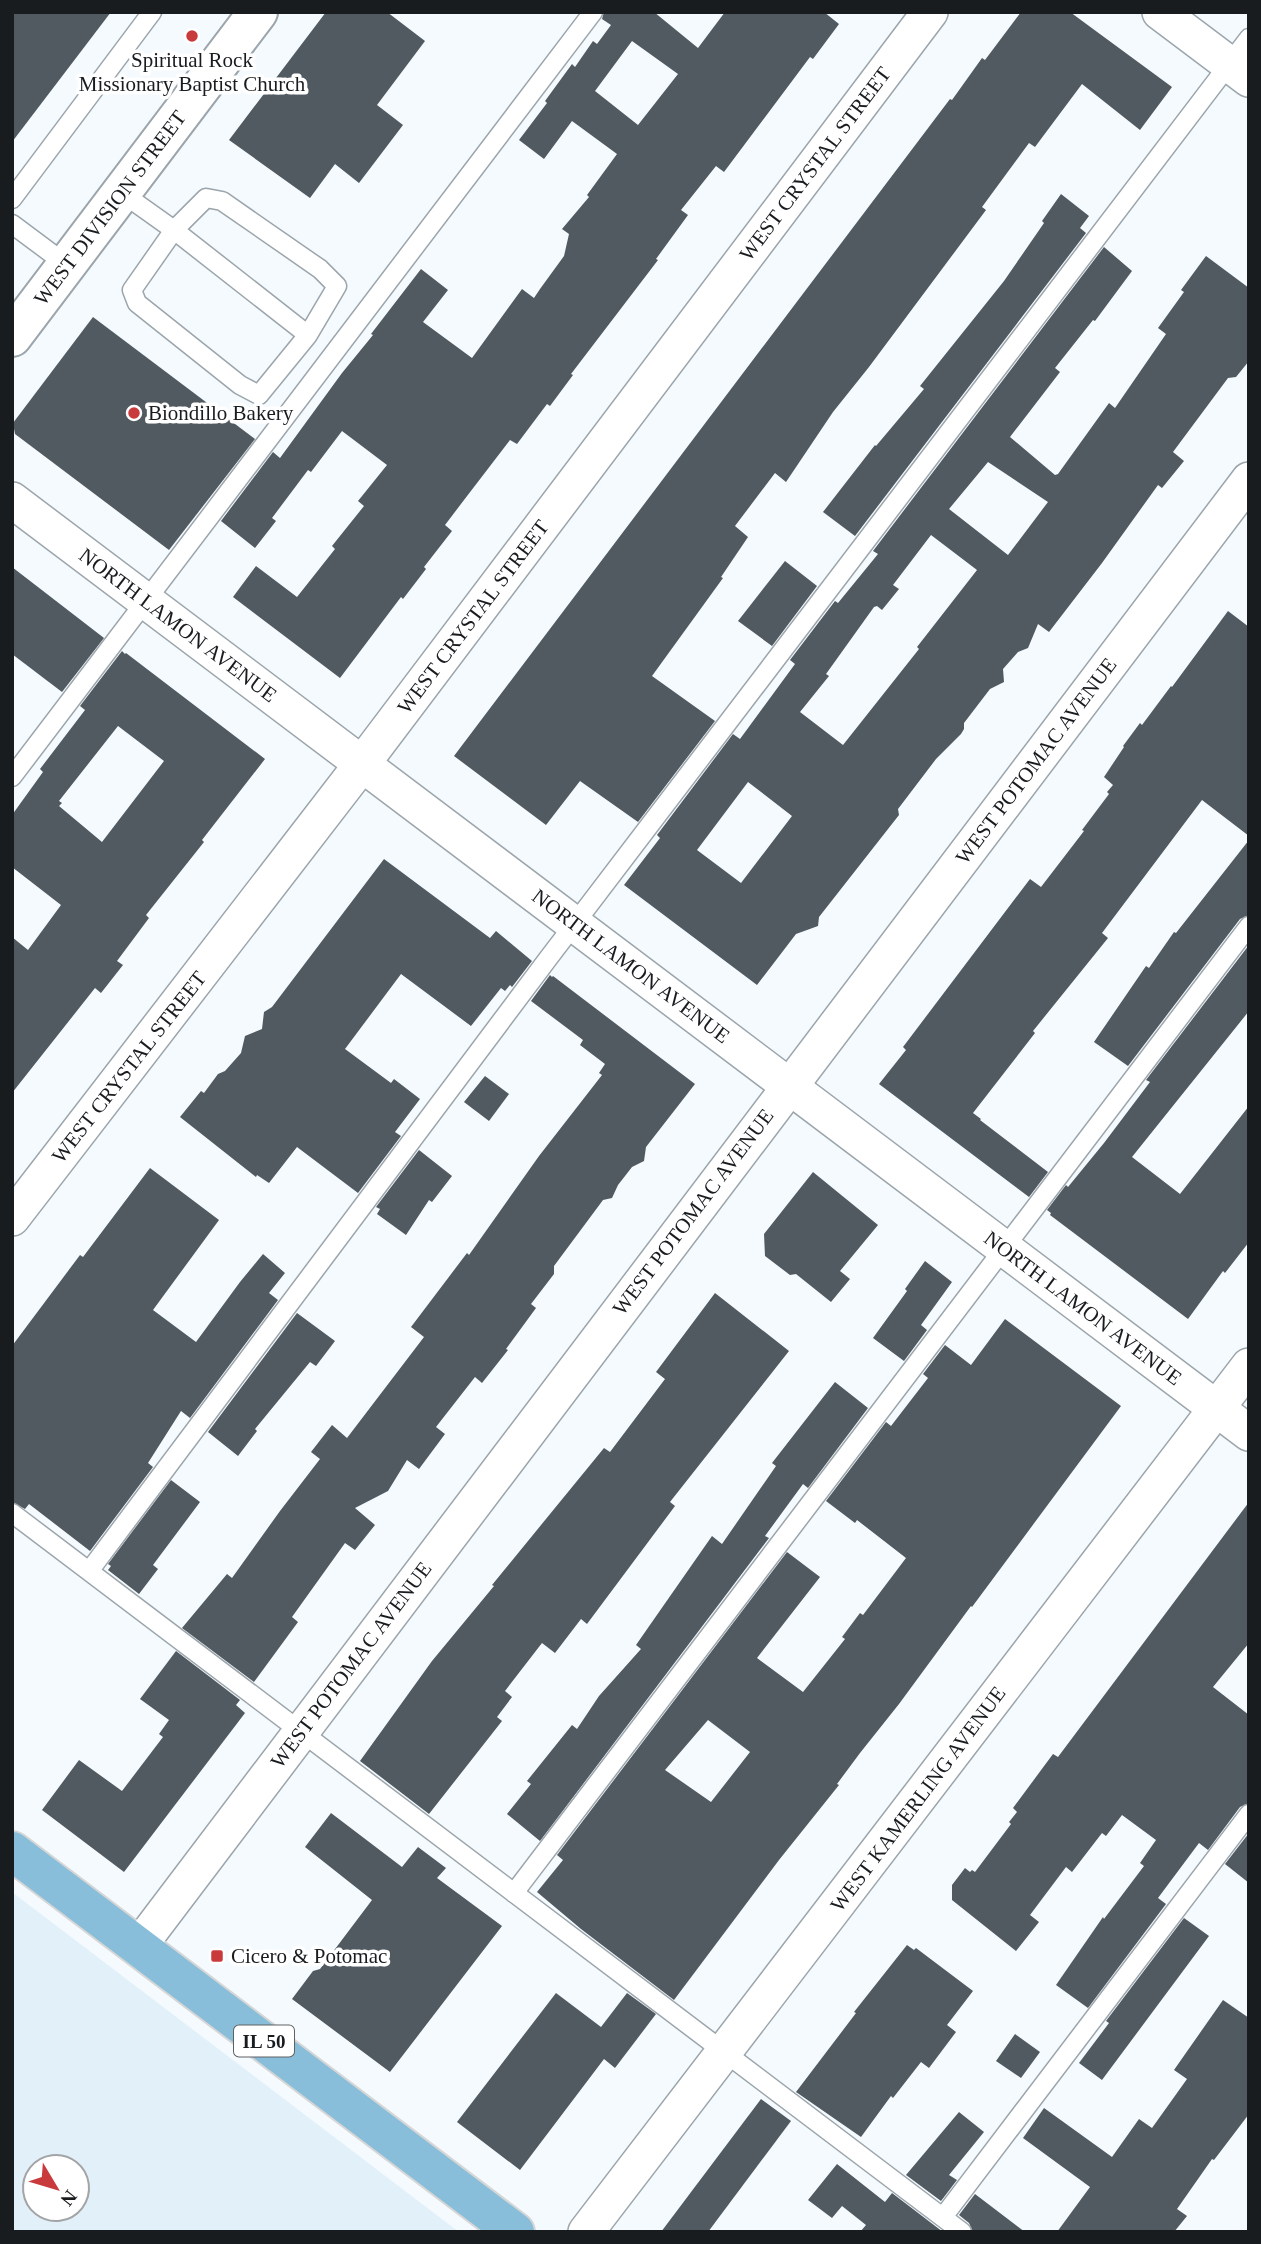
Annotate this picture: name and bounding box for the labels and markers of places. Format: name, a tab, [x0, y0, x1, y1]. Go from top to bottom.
marker: Spiritual Rock Missionary Baptist Church	[184, 28, 200, 44]
place label: Spiritual Rock Missionary Baptist Church	[79, 48, 306, 96]
place label: Biondillo Bakery	[148, 401, 294, 425]
marker: Biondillo Bakery	[126, 405, 142, 421]
place label: Cicero & Potomac	[231, 1944, 387, 1968]
marker: Cicero & Potomac	[209, 1948, 225, 1964]

